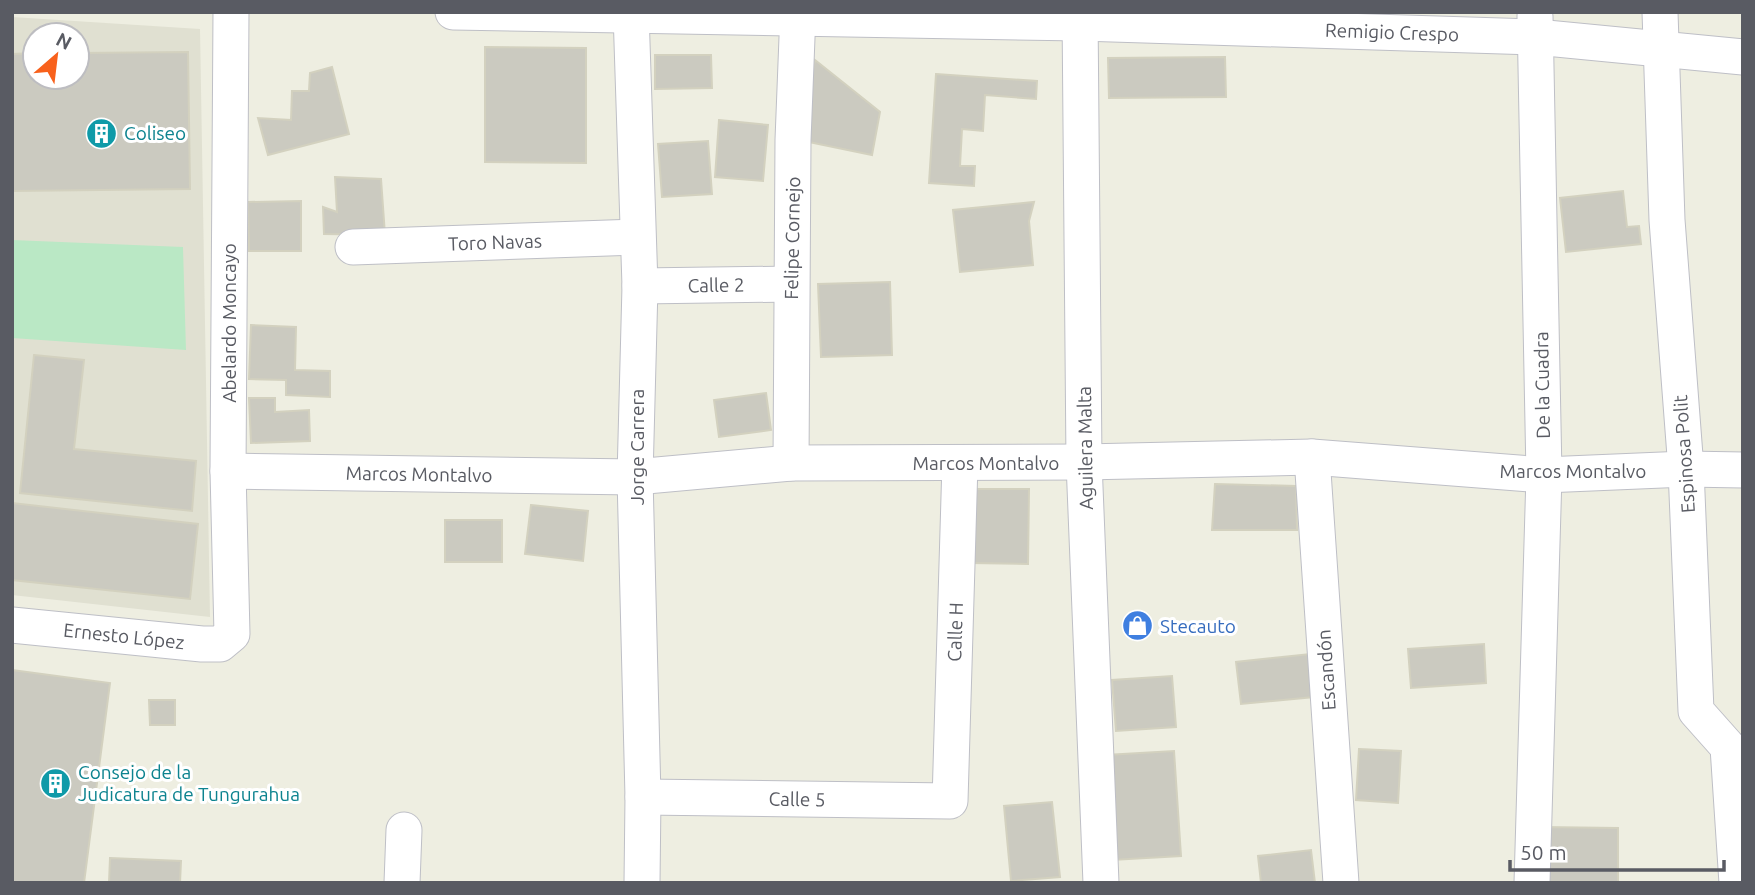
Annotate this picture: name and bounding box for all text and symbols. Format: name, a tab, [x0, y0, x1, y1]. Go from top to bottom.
street label: Remigio Crespo	[1325, 19, 1459, 45]
north arrow	[21, 21, 91, 91]
text: N	[53, 28, 75, 54]
building icon: Coliseo	[84, 116, 118, 150]
place label: Coliseo	[124, 122, 186, 144]
street label: Felipe Cornejo	[780, 176, 804, 300]
street label: Toro Navas	[448, 229, 542, 255]
street label: Abelardo Moncayo	[218, 243, 240, 403]
street label: Calle 2	[687, 274, 745, 296]
street label: De la Cuadra	[1530, 331, 1554, 439]
street label: Aguilera Malta	[1073, 386, 1097, 510]
street label: Jorge Carrera	[626, 389, 648, 505]
street label: Espinosa Polit	[1669, 394, 1699, 514]
street label: Marcos Montalvo	[913, 452, 1059, 474]
street label: Marcos Montalvo	[1500, 460, 1646, 482]
street label: Marcos Montalvo	[345, 462, 493, 486]
street label: Calle H	[943, 602, 967, 662]
shop icon: Stecauto	[1120, 609, 1154, 643]
place label: Stecauto	[1160, 615, 1236, 637]
street label: Ernesto López	[62, 619, 186, 653]
street label: Escandón	[1312, 629, 1340, 711]
place label: Consejo de la Judicatura de Tungurahua	[78, 761, 300, 805]
building icon: Consejo de la Judicatura de Tungurahua	[38, 766, 72, 800]
street label: Calle 5	[768, 788, 826, 810]
scale bar	[1510, 828, 1724, 872]
text: 50 m	[1520, 840, 1567, 864]

